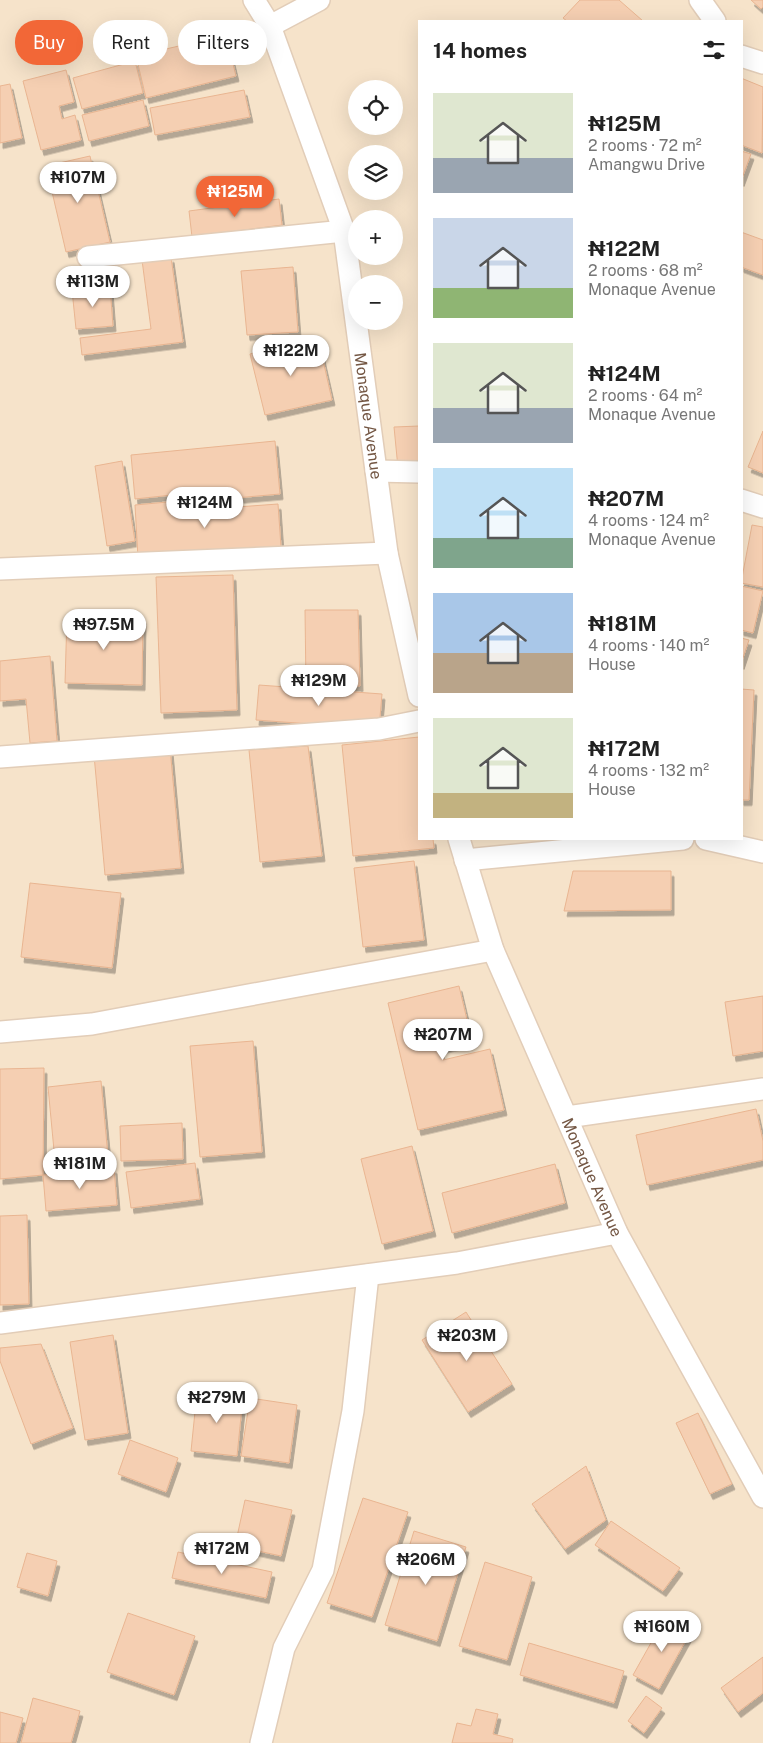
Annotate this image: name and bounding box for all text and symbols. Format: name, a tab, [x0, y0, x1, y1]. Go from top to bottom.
chip: Buy	[15, 20, 83, 65]
chip: Rent	[93, 20, 168, 65]
chip: Filters	[178, 20, 267, 65]
icon: filters	[700, 36, 728, 64]
text: 14 homes	[433, 38, 527, 63]
map controls	[348, 80, 403, 330]
button: locate	[348, 80, 403, 135]
text: ₦125M	[588, 111, 661, 136]
icon: home	[473, 113, 533, 173]
text: 2 rooms · 72 m²	[588, 136, 702, 155]
button: layers	[348, 145, 403, 200]
text: Amangwu Drive	[588, 155, 705, 174]
pin: ₦107M	[43, 162, 113, 204]
text: ₦107M	[51, 168, 105, 187]
pin: ₦125M	[200, 176, 270, 218]
text: ₦125M	[207, 182, 263, 201]
button: +	[348, 210, 403, 265]
text: ₦122M	[588, 236, 660, 261]
icon: home	[473, 238, 533, 298]
text: 2 rooms · 68 m²	[588, 261, 703, 280]
pin: ₦113M	[58, 266, 128, 308]
text: ₦113M	[67, 272, 119, 291]
button: −	[348, 275, 403, 330]
text: Monaque Avenue	[588, 280, 716, 299]
pin: ₦122M	[256, 334, 326, 377]
text: ₦122M	[263, 341, 319, 360]
street label: Monaque Avenue	[351, 351, 387, 481]
text: ₦124M	[588, 361, 661, 386]
icon: home	[473, 363, 533, 423]
text: 2 rooms · 64 m²	[588, 386, 702, 405]
text: Monaque Avenue	[588, 405, 716, 424]
pin: ₦124M	[170, 486, 240, 529]
text: ₦207M	[588, 486, 664, 511]
icon: home	[473, 488, 533, 548]
text: ₦124M	[177, 493, 233, 512]
text: 4 rooms · 124 m²	[588, 511, 709, 530]
text: Monaque Avenue	[588, 530, 716, 549]
pin: ₦97.5M	[63, 608, 145, 651]
text: ₦181M	[588, 611, 657, 636]
icon: home	[473, 613, 533, 673]
text: ₦97.5M	[73, 615, 135, 634]
text: 4 rooms · 140 m²	[588, 636, 709, 655]
text: House	[588, 655, 636, 674]
pin: ₦129M	[284, 664, 354, 707]
text: ₦129M	[291, 671, 347, 690]
text: ₦172M	[588, 736, 660, 761]
icon: home	[473, 738, 533, 798]
text: 4 rooms · 132 m²	[588, 761, 709, 780]
text: House	[588, 780, 636, 799]
pin: ₦207M	[408, 1018, 478, 1061]
text: ₦207M	[414, 1025, 472, 1044]
street label: Monaque Avenue	[558, 1115, 627, 1239]
pin: ₦181M	[45, 1148, 115, 1190]
text: ₦181M	[54, 1154, 106, 1173]
pin: ₦203M	[432, 1320, 502, 1362]
text: ₦203M	[437, 1326, 497, 1345]
pin: ₦279M	[182, 1382, 252, 1424]
text: ₦279M	[188, 1388, 246, 1407]
pin: ₦172M	[187, 1532, 257, 1575]
text: ₦172M	[194, 1539, 250, 1558]
pin: ₦206M	[391, 1544, 461, 1586]
text: ₦206M	[397, 1550, 455, 1569]
pin: ₦160M	[627, 1610, 697, 1653]
text: ₦160M	[634, 1617, 690, 1636]

